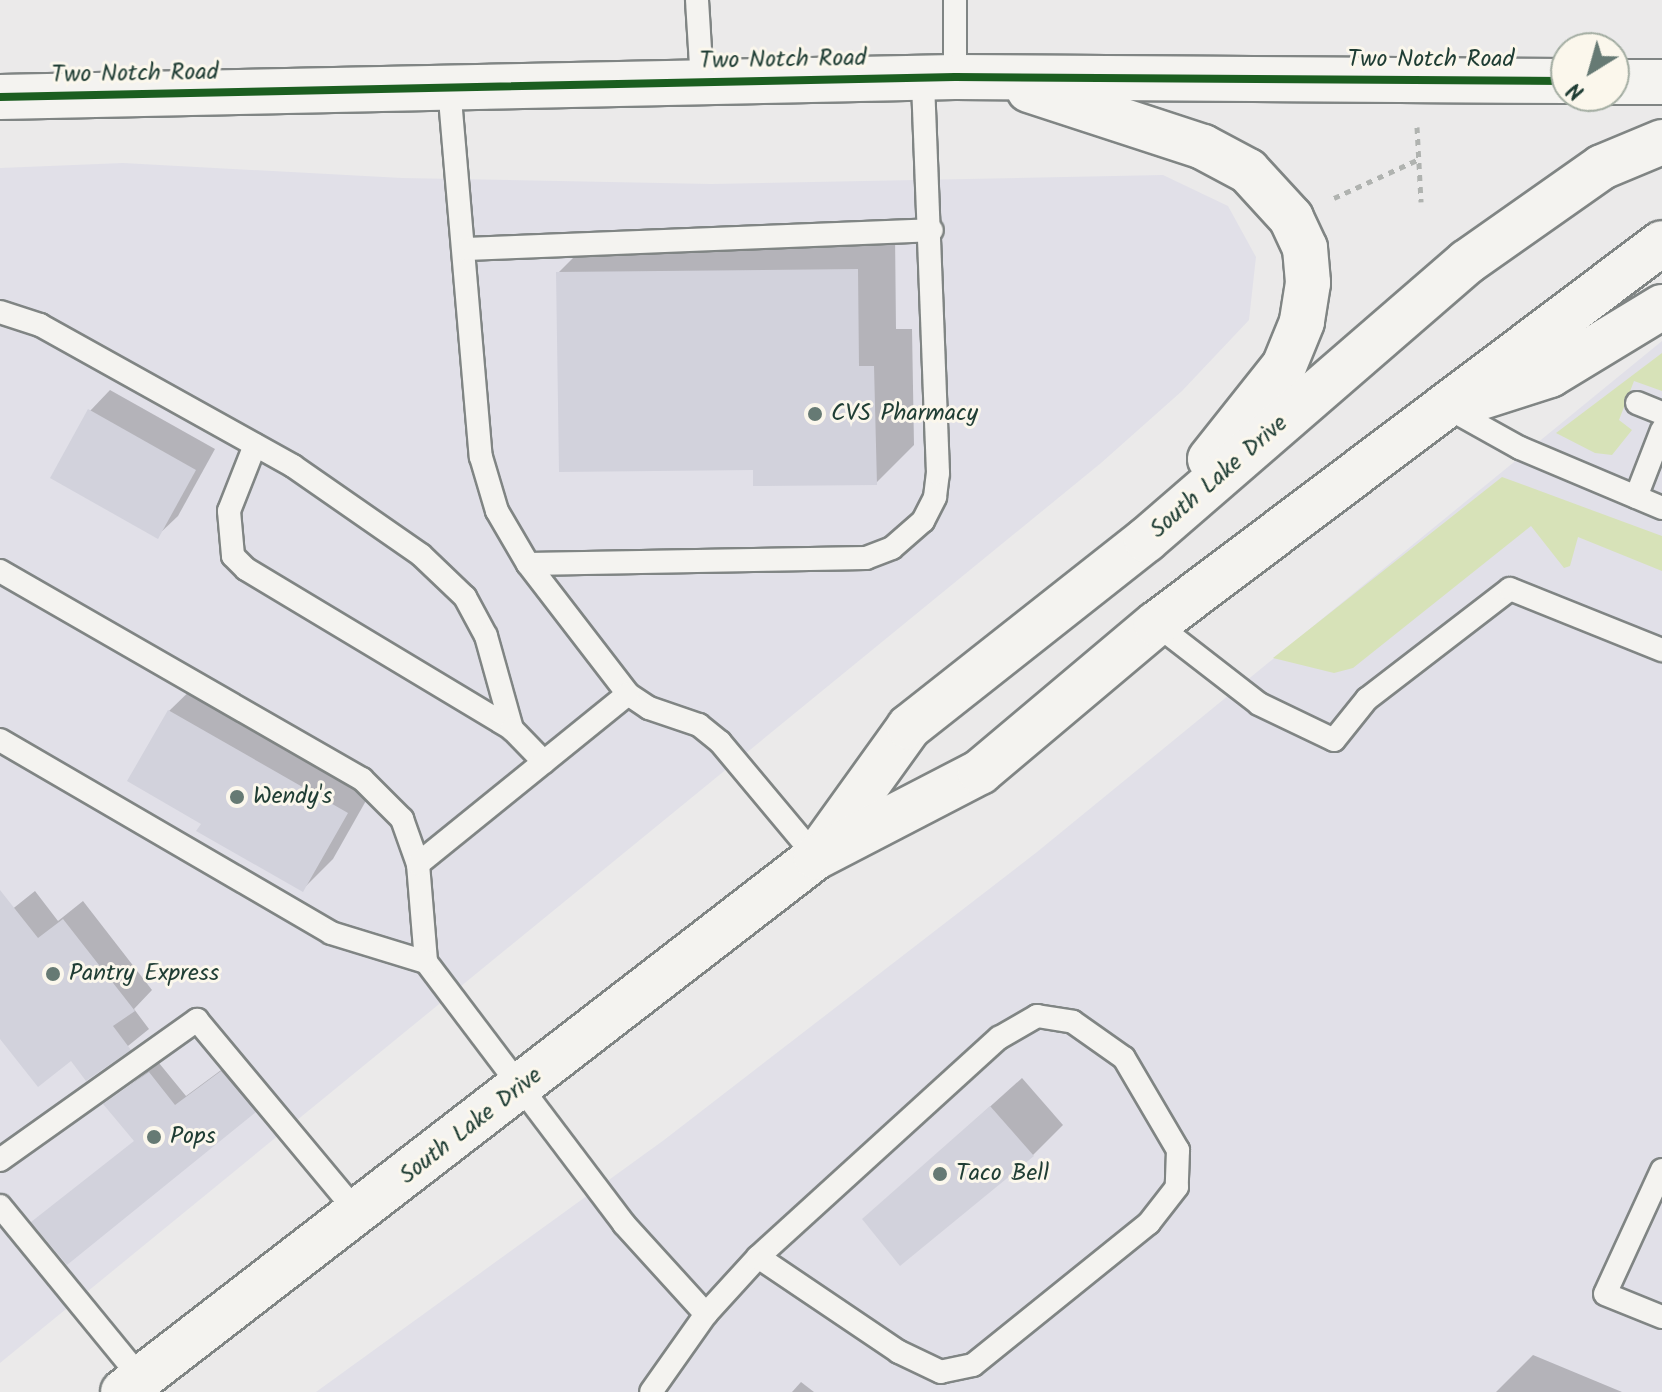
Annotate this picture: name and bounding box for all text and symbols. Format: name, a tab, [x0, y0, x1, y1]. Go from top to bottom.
north arrow	[1550, 32, 1630, 112]
street label: Two Notch Road	[699, 44, 867, 76]
street label: Two Notch Road	[1347, 46, 1515, 74]
street label: Two Notch Road	[51, 58, 219, 90]
text: N	[1560, 72, 1593, 108]
place label: CVS Pharmacy	[831, 400, 978, 428]
marker: CVS Pharmacy	[806, 405, 824, 423]
street label: South Lake Drive	[1144, 409, 1294, 545]
place label: Wendy's	[253, 783, 332, 811]
marker: Wendy's	[228, 788, 246, 806]
place label: Pantry Express	[69, 960, 219, 988]
marker: Pantry Express	[44, 965, 62, 983]
street label: South Lake Drive	[394, 1061, 548, 1191]
place label: Pops	[170, 1123, 216, 1151]
marker: Pops	[145, 1128, 163, 1146]
place label: Taco Bell	[956, 1160, 1049, 1188]
marker: Taco Bell	[931, 1165, 949, 1183]

